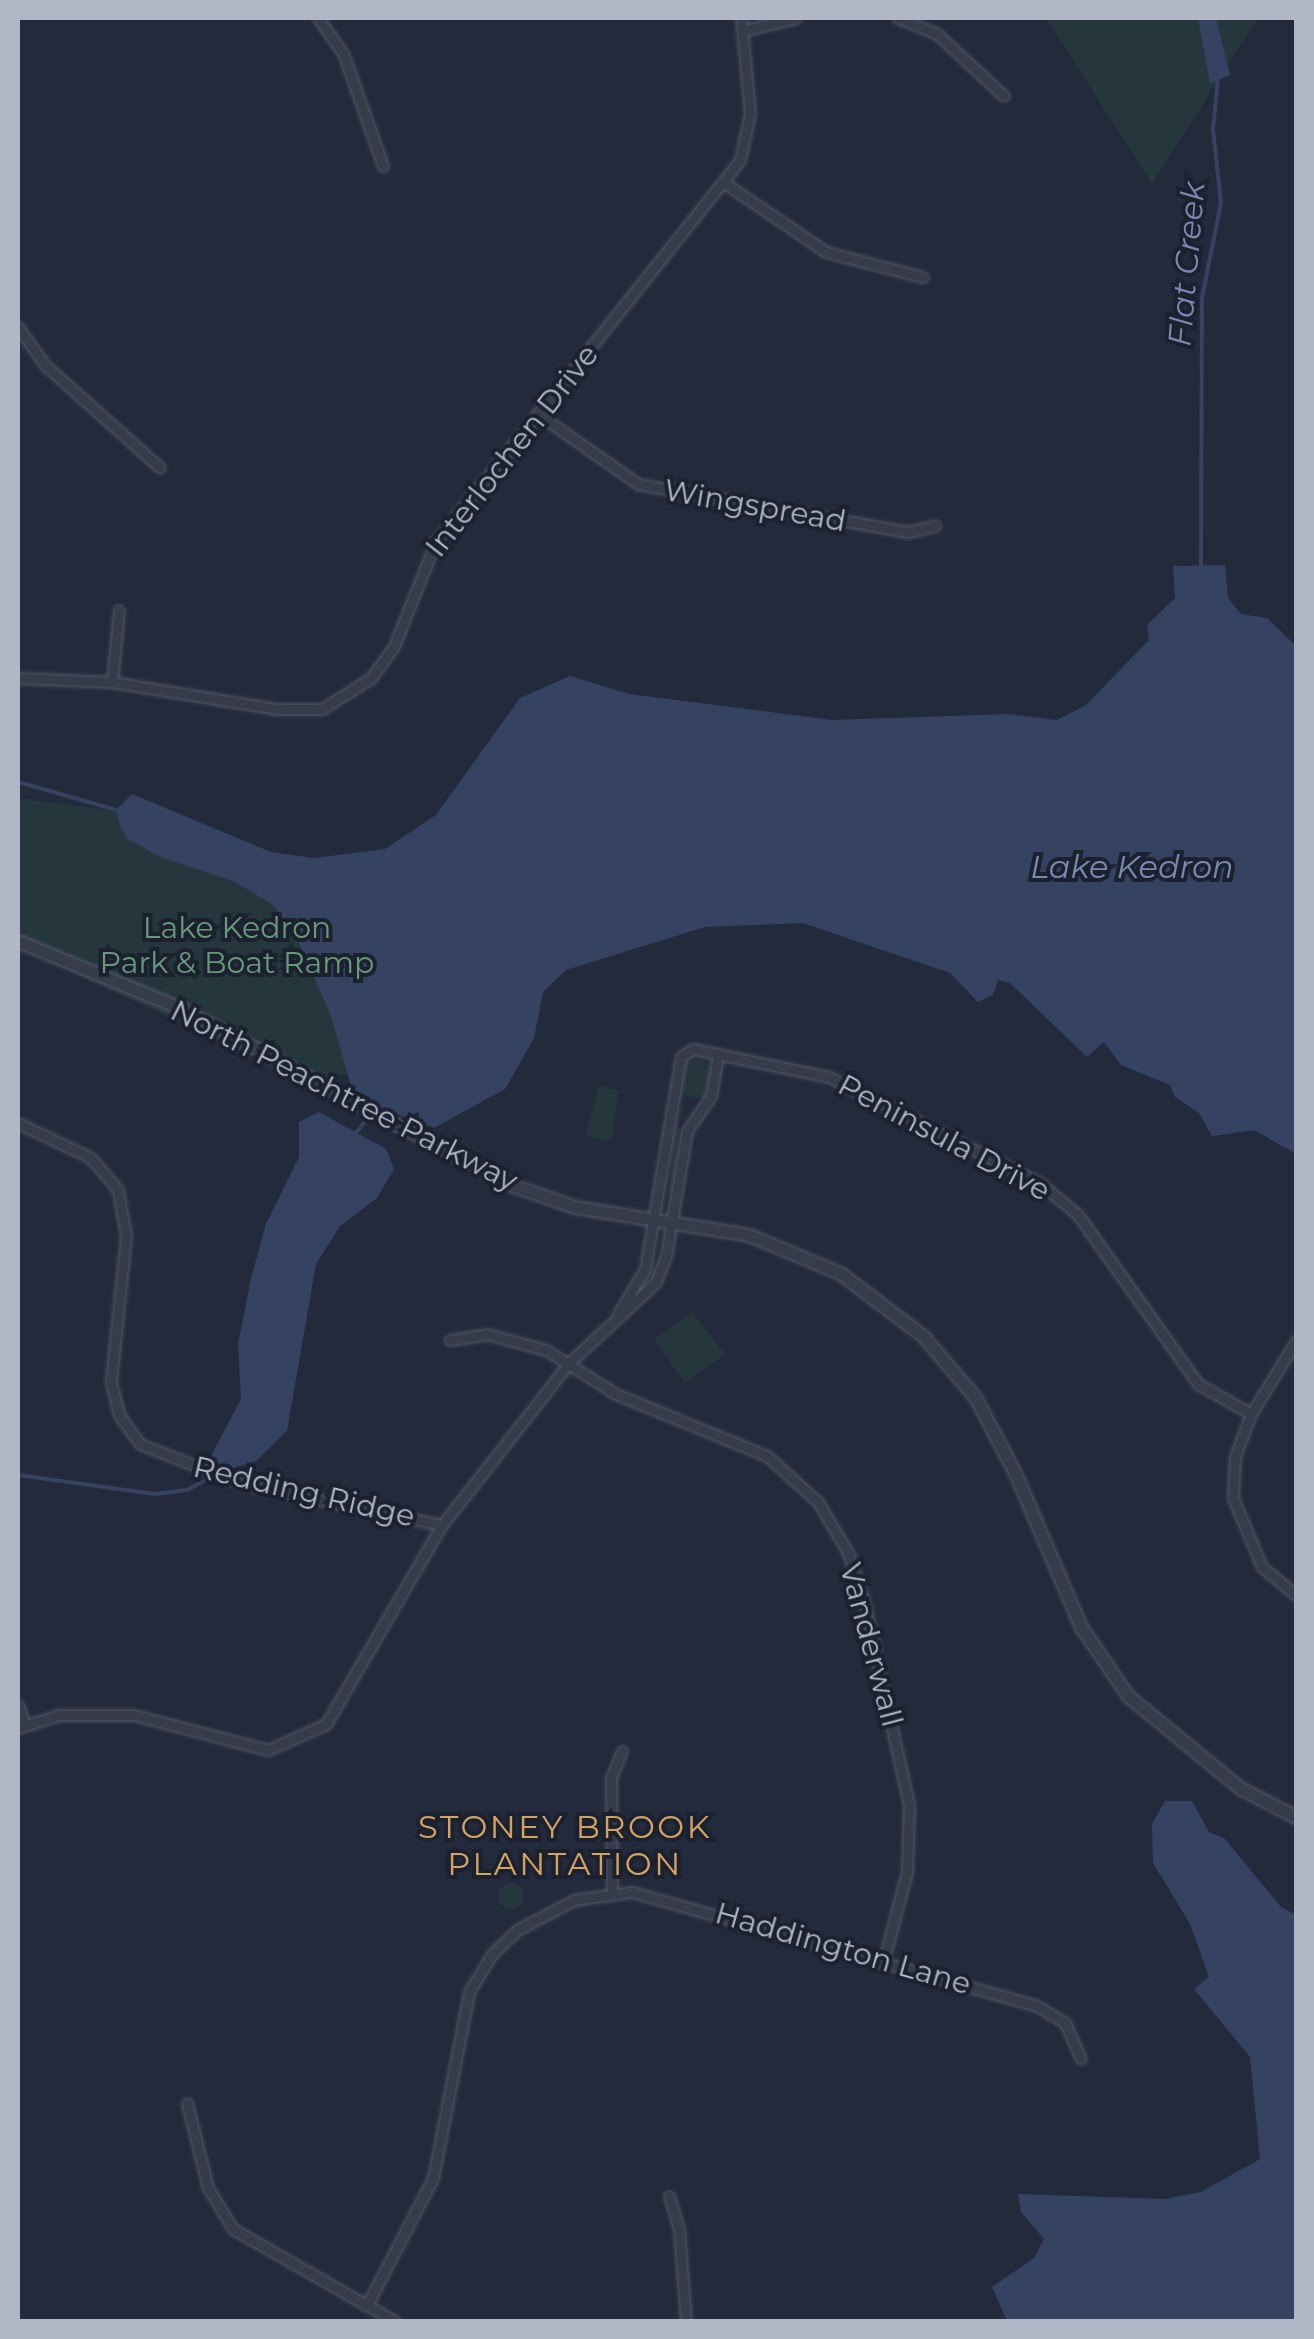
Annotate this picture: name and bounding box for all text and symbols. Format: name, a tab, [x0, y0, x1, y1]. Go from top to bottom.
water label: Flat Creek	[1161, 180, 1213, 348]
street label: Interlochen Drive	[418, 338, 606, 564]
street label: Wingspread	[661, 472, 849, 540]
water label: Lake Kedron	[1030, 848, 1234, 886]
park label: Lake Kedron Park & Boat Ramp	[100, 910, 374, 980]
street label: North Peachtree Parkway	[165, 993, 523, 1199]
street label: Peninsula Drive	[832, 1067, 1056, 1209]
street label: Redding Ridge	[190, 1449, 418, 1535]
street label: Vanderwall	[832, 1559, 910, 1731]
district label: STONEY BROOK PLANTATION	[418, 1809, 712, 1884]
street label: Haddington Lane	[711, 1895, 975, 2003]

